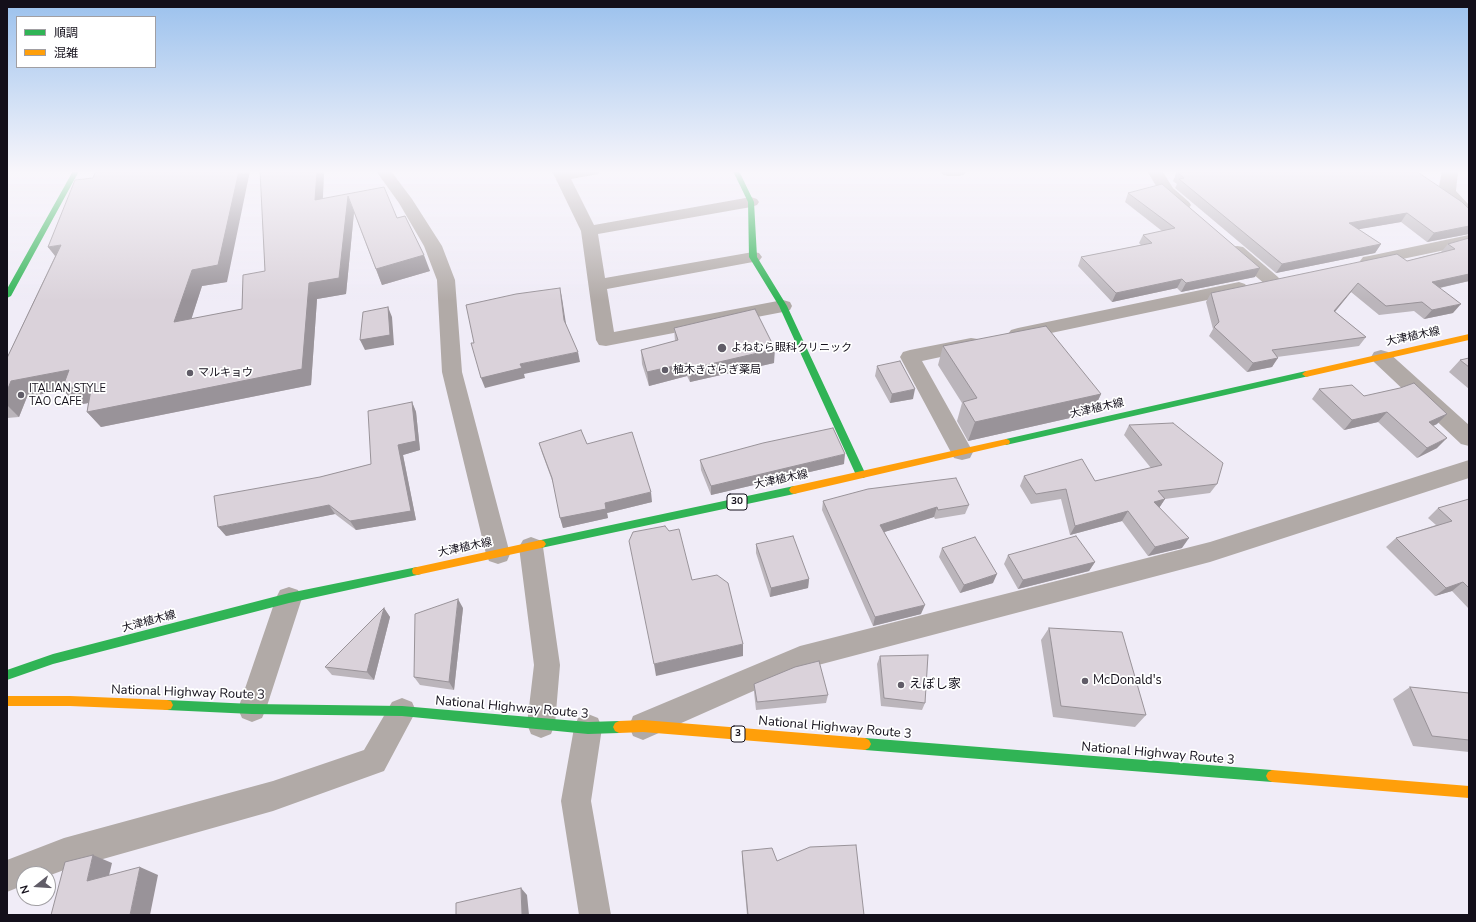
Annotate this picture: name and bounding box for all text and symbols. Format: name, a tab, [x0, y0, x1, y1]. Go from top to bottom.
legend	[16, 16, 156, 68]
text: 順調	[54, 25, 78, 41]
text: 混雑	[54, 45, 78, 61]
street label: 大津植木線	[1385, 325, 1441, 349]
place label: よねむら眼科クリニック	[731, 341, 852, 355]
marker: よねむら眼科クリニック	[716, 342, 728, 354]
place label: 植木きさらぎ薬局	[673, 363, 761, 377]
marker: 植木きさらぎ薬局	[660, 365, 670, 375]
place label: マルキョウ	[198, 366, 253, 380]
marker: マルキョウ	[185, 368, 195, 378]
place label: ITALIAN STYLE TAO CAFE	[29, 382, 106, 408]
marker: ITALIAN STYLE TAO CAFE	[16, 390, 26, 400]
street label: 大津植木線	[1069, 396, 1125, 422]
street label: 大津植木線	[753, 468, 809, 492]
road number: 30	[727, 494, 747, 510]
street label: 大津植木線	[437, 536, 493, 560]
street label: 大津植木線	[121, 609, 177, 635]
place label: McDonald's	[1093, 673, 1162, 689]
marker: McDonald's	[1080, 676, 1090, 686]
place label: えぼし家	[909, 677, 961, 693]
marker: えぼし家	[896, 680, 906, 690]
street label: National Highway Route 3	[111, 683, 265, 703]
street label: National Highway Route 3	[435, 694, 589, 722]
street label: National Highway Route 3	[758, 714, 912, 742]
road number: 3	[731, 726, 745, 742]
street label: National Highway Route 3	[1081, 740, 1235, 768]
north arrow	[16, 866, 56, 906]
text: N	[17, 883, 33, 895]

